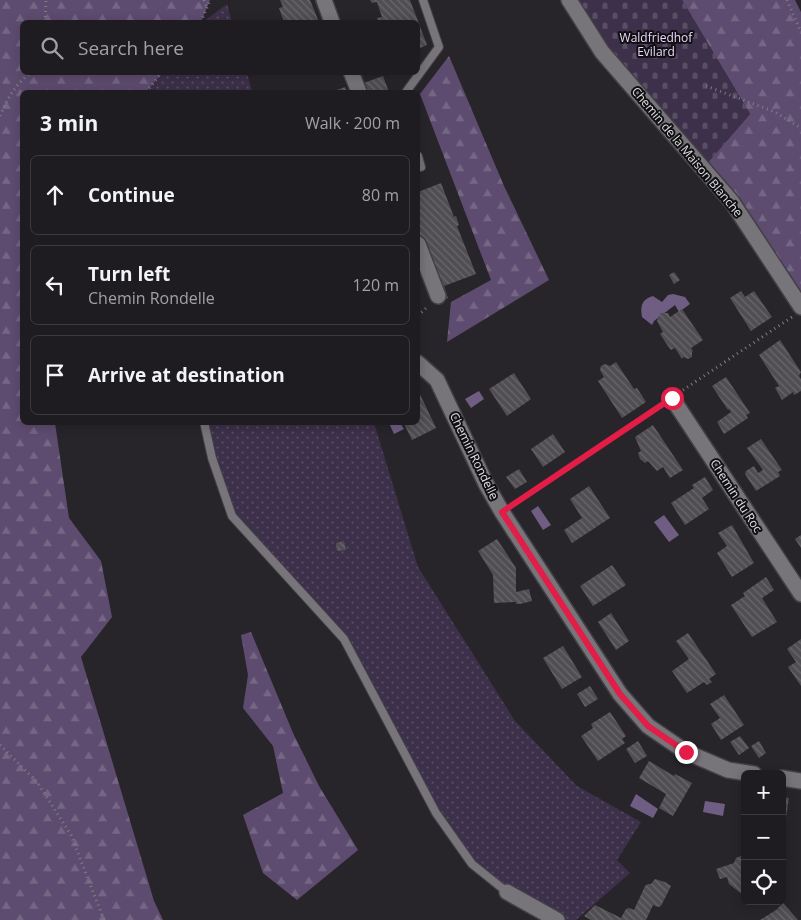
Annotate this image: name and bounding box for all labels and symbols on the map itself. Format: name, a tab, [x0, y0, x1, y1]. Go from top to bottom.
park label: Waldfriedhof Evilard	[620, 29, 693, 60]
street label: Chemin de la Maison Blanche	[628, 83, 747, 220]
route start	[661, 387, 684, 410]
street label: Chemin Rondelle	[446, 409, 503, 502]
street label: Chemin du Roc	[706, 456, 767, 536]
route end	[675, 741, 698, 764]

